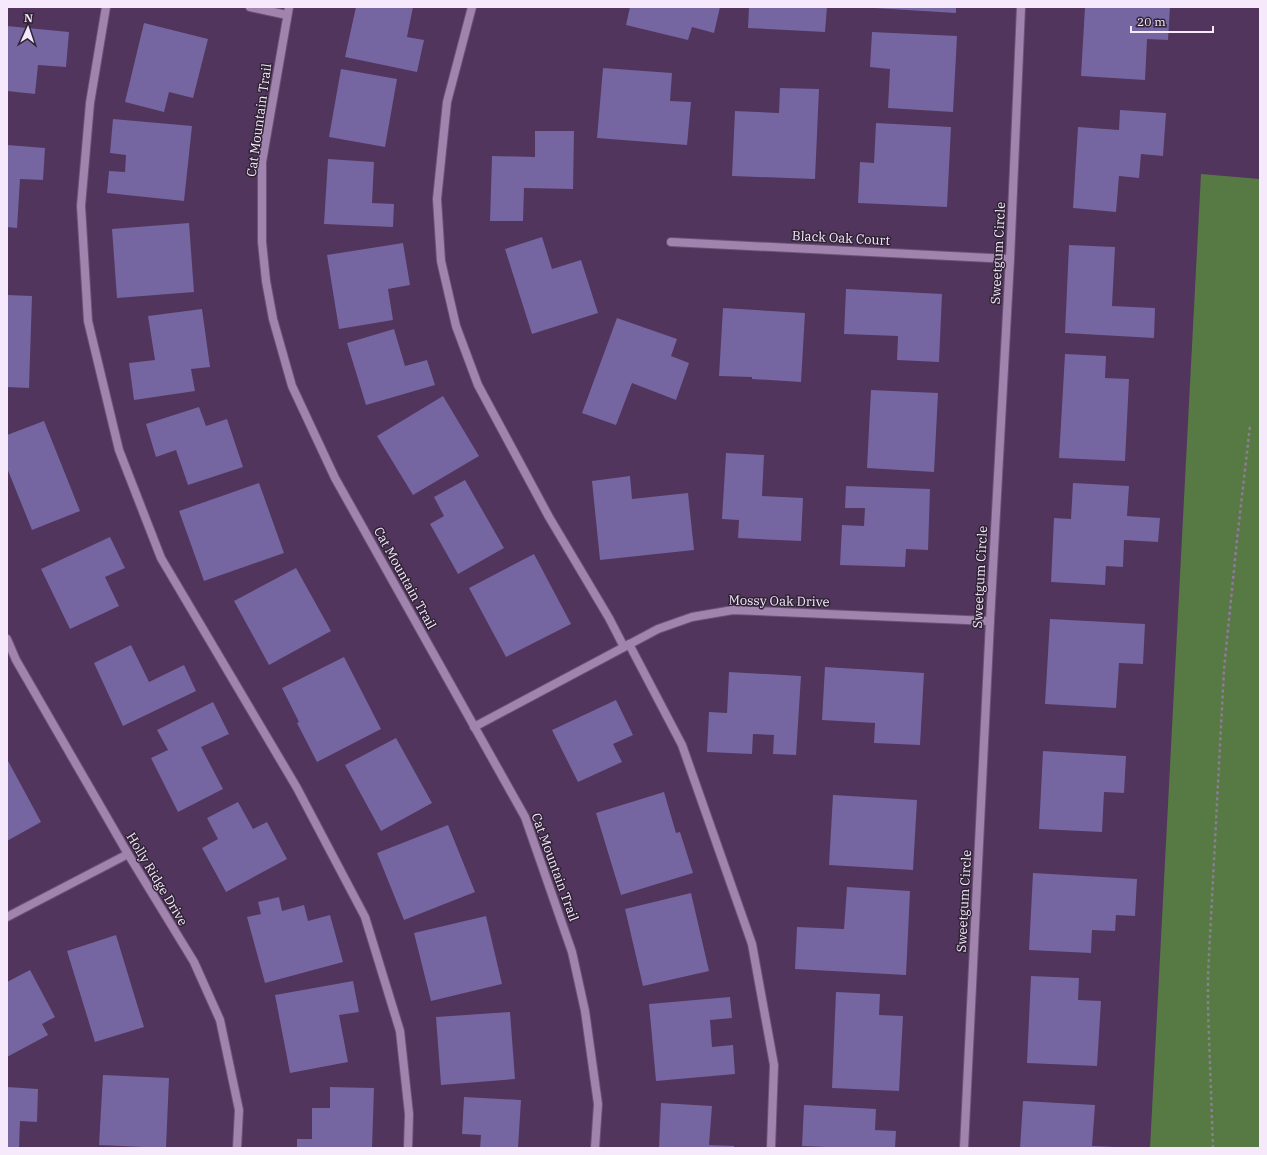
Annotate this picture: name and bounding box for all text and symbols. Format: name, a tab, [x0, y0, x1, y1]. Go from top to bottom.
north arrow	[8, 8, 48, 48]
scale bar	[1131, 8, 1213, 34]
text: N	[24, 11, 34, 25]
text: 20 m	[1137, 14, 1166, 29]
street label: Cat Mountain Trail	[243, 62, 275, 178]
street label: Sweetgum Circle	[987, 201, 1009, 305]
street label: Black Oak Court	[792, 227, 891, 249]
street label: Cat Mountain Trail	[370, 524, 440, 632]
street label: Sweetgum Circle	[969, 525, 991, 629]
street label: Mossy Oak Drive	[728, 592, 830, 610]
street label: Cat Mountain Trail	[527, 810, 583, 924]
street label: Holly Ridge Drive	[122, 829, 192, 929]
street label: Sweetgum Circle	[953, 849, 975, 953]

